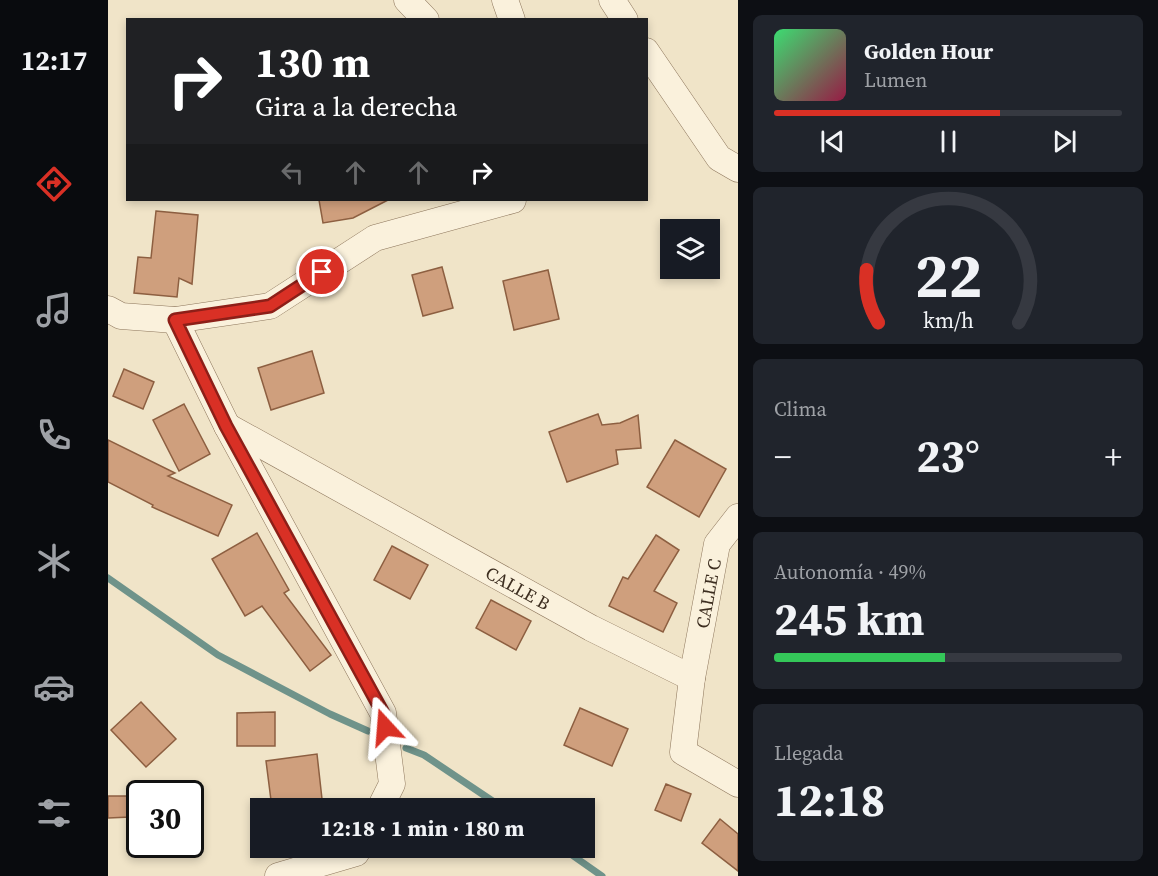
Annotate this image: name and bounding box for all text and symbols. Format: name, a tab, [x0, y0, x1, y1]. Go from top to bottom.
text: 130 m	[255, 33, 370, 91]
text: Golden Hour	[864, 36, 993, 66]
text: 12:17	[21, 42, 87, 79]
icon: right	[156, 42, 234, 120]
text: Lumen	[864, 66, 927, 94]
text: Gira a la derecha	[255, 88, 457, 125]
icon: previous	[816, 125, 849, 158]
icon: pause	[932, 125, 965, 158]
icon: next	[1048, 125, 1081, 158]
icon: left	[276, 156, 309, 189]
icon: ahead	[339, 156, 372, 189]
icon: ahead	[402, 156, 435, 189]
icon: right	[465, 156, 498, 189]
icon: directions	[33, 163, 75, 205]
map controls	[660, 219, 720, 279]
button: layers	[660, 219, 720, 279]
text: 22	[914, 232, 982, 318]
pin	[296, 246, 347, 297]
icon: arrive	[305, 255, 338, 288]
icon: music	[33, 289, 75, 331]
text: km/h	[922, 306, 974, 335]
text: Clima	[774, 395, 827, 423]
icon: phone	[33, 414, 75, 456]
text: 23°	[916, 425, 980, 487]
text: −	[774, 434, 792, 479]
text: +	[1104, 434, 1122, 479]
icon: climate	[33, 540, 75, 582]
street label: CALLE C	[689, 557, 727, 630]
text: Autonomía · 49%	[774, 558, 926, 586]
street label: CALLE B	[481, 560, 555, 616]
text: 245 km	[774, 588, 925, 650]
icon: car	[33, 666, 75, 708]
position arrow	[353, 695, 417, 759]
text: Llegada	[774, 739, 844, 767]
text: 12:18	[774, 769, 885, 831]
speed limit sign: 30	[126, 780, 204, 858]
icon: filters	[33, 792, 75, 834]
text: 12:18 · 1 min · 180 m	[321, 813, 524, 843]

